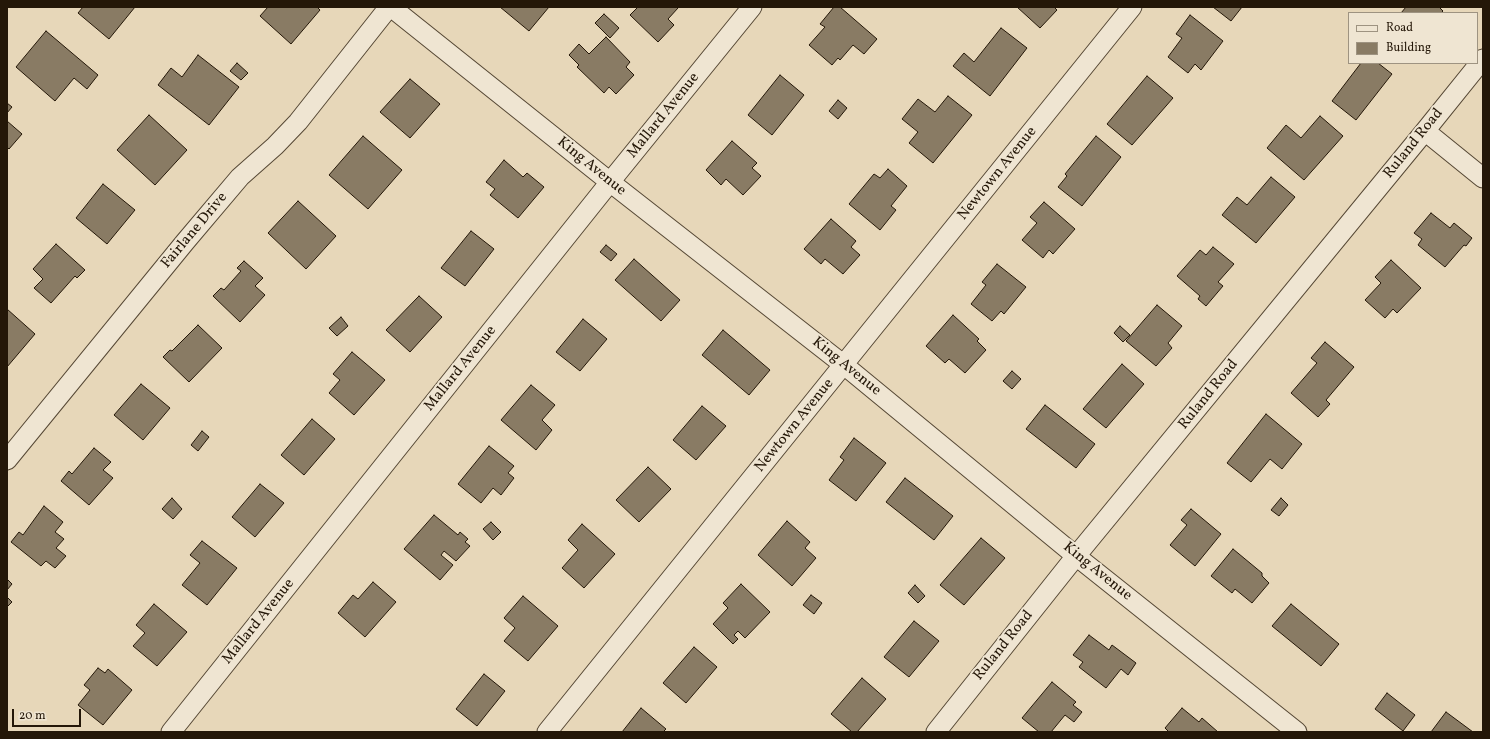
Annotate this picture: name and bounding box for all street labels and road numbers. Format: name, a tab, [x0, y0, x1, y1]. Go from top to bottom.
street label: Mallard Avenue	[624, 70, 704, 162]
street label: Ruland Road	[1380, 105, 1448, 183]
street label: Newtown Avenue	[955, 124, 1041, 224]
street label: King Avenue	[553, 134, 629, 200]
street label: Fairlane Drive	[158, 189, 232, 273]
street label: Mallard Avenue	[421, 323, 501, 415]
street label: King Avenue	[808, 334, 884, 400]
street label: Ruland Road	[1175, 356, 1243, 434]
street label: Newtown Avenue	[752, 376, 838, 476]
street label: King Avenue	[1059, 539, 1135, 605]
street label: Mallard Avenue	[219, 576, 299, 668]
street label: Ruland Road	[970, 607, 1038, 685]

